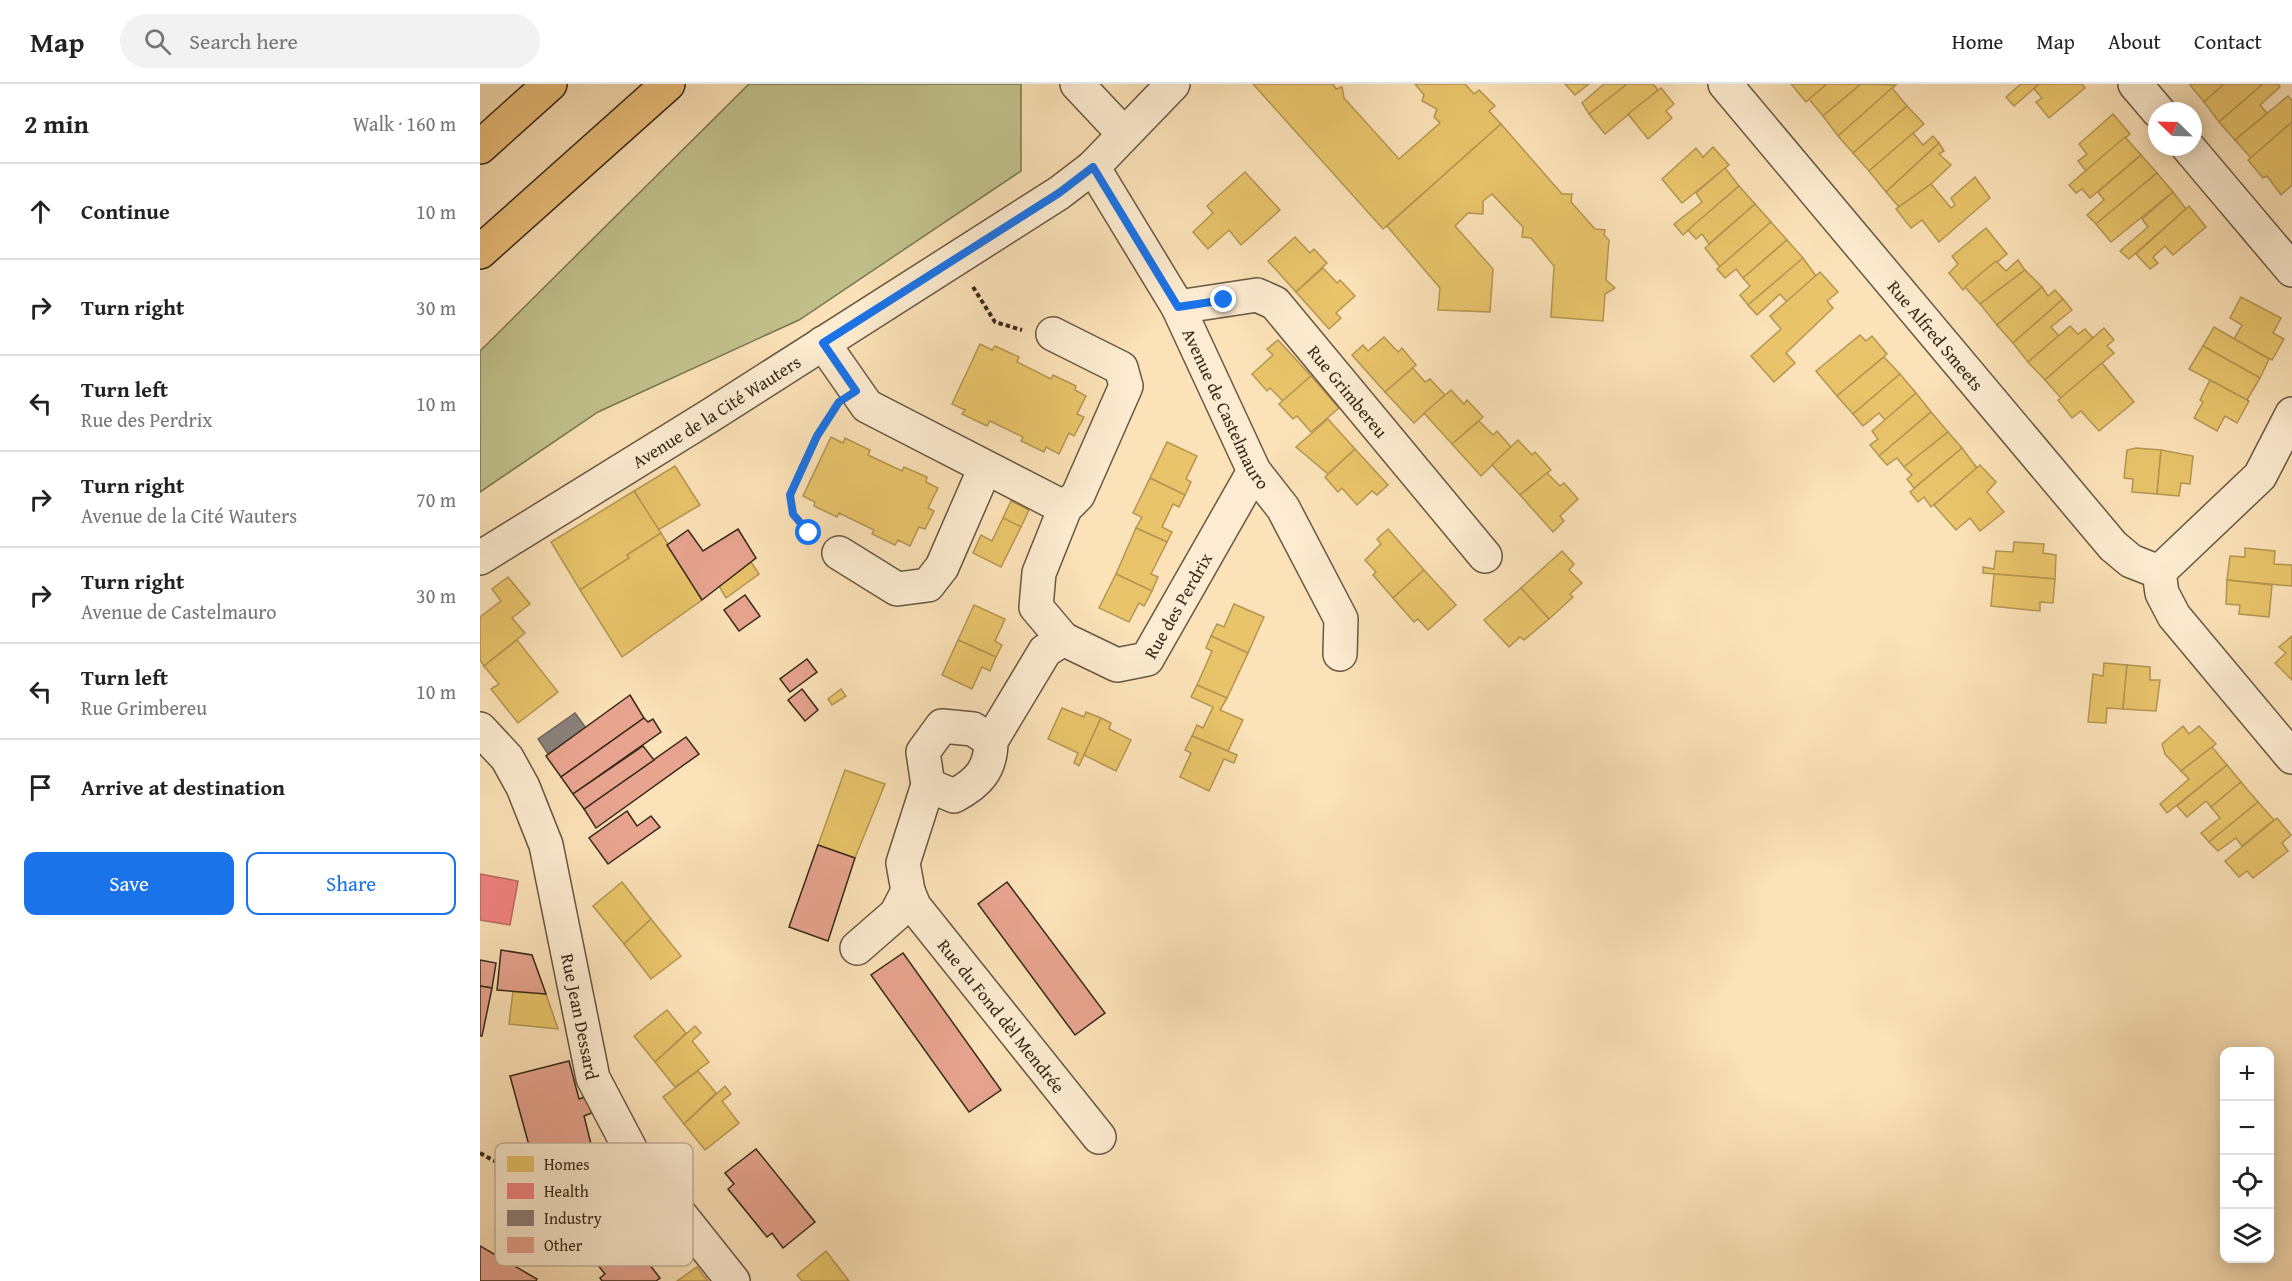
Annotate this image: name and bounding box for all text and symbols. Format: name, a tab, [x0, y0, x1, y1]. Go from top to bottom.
search box	[120, 14, 540, 68]
text: Map	[30, 21, 84, 62]
icon: search	[141, 25, 174, 58]
text: Search here	[189, 25, 298, 57]
text: Home	[1952, 26, 2003, 57]
text: Map	[2036, 26, 2075, 57]
text: About	[2108, 26, 2161, 57]
text: Contact	[2194, 26, 2262, 57]
north arrow	[2148, 102, 2202, 156]
text: 2 min	[24, 104, 89, 143]
text: Walk · 160 m	[353, 109, 456, 138]
icon: ahead	[24, 195, 57, 228]
text: Continue	[81, 195, 170, 227]
text: 10 m	[416, 197, 456, 226]
street label: Rue Alfred Smeets	[1881, 274, 1990, 396]
route end	[1210, 286, 1236, 312]
icon: right	[24, 291, 57, 324]
text: Turn right	[81, 291, 184, 323]
text: 30 m	[416, 293, 456, 322]
street label: Avenue de Castelmauro	[1176, 323, 1277, 495]
street label: Rue Grimbereu	[1301, 339, 1395, 444]
street label: Avenue de la Cité Wauters	[626, 348, 806, 474]
text: Turn left	[81, 373, 168, 405]
icon: left	[24, 387, 57, 420]
text: 10 m	[416, 389, 456, 418]
text: Rue des Perdrix	[81, 405, 212, 434]
text: Turn right	[81, 469, 184, 501]
icon: right	[24, 483, 57, 516]
text: 70 m	[416, 485, 456, 514]
text: Avenue de la Cité Wauters	[81, 501, 297, 530]
route start	[795, 519, 821, 545]
street label: Rue des Perdrix	[1137, 547, 1219, 663]
text: Turn right	[81, 565, 184, 597]
icon: right	[24, 579, 57, 612]
text: 30 m	[416, 581, 456, 610]
text: Avenue de Castelmauro	[81, 597, 276, 626]
text: Turn left	[81, 661, 168, 693]
icon: left	[24, 675, 57, 708]
text: 10 m	[416, 677, 456, 706]
text: Rue Grimbereu	[81, 693, 207, 722]
icon: arrive	[24, 771, 57, 804]
text: Arrive at destination	[81, 771, 285, 803]
button: Save	[24, 852, 234, 915]
button: Share	[246, 852, 456, 915]
street label: Rue du Fond dèl Mendrée	[932, 933, 1072, 1099]
street label: Rue Jean Dessard	[555, 951, 607, 1082]
map controls	[2220, 1047, 2274, 1263]
button: +	[2220, 1047, 2274, 1101]
button: −	[2220, 1101, 2274, 1155]
legend	[495, 1143, 693, 1266]
text: Homes	[544, 1152, 590, 1176]
button: locate	[2220, 1155, 2274, 1209]
text: Health	[544, 1179, 589, 1203]
text: Industry	[544, 1206, 602, 1230]
button: layers	[2220, 1209, 2274, 1263]
text: Other	[544, 1233, 583, 1257]

